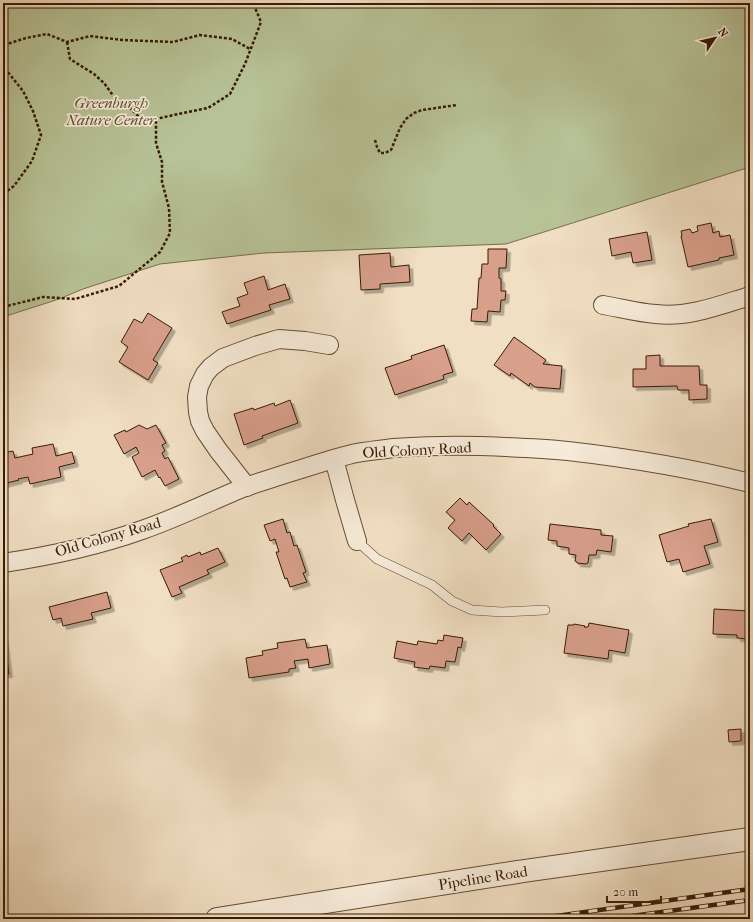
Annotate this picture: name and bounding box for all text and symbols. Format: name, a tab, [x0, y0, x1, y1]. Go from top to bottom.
north arrow	[695, 18, 735, 58]
text: N	[715, 25, 731, 40]
park label: Greenburgh Nature Center	[65, 94, 157, 129]
street label: Old Colony Road	[362, 438, 473, 462]
street label: Old Colony Road	[53, 513, 164, 561]
street label: Pipeline Road	[437, 862, 530, 894]
scale bar	[607, 878, 661, 904]
text: 20 m	[613, 885, 638, 899]

